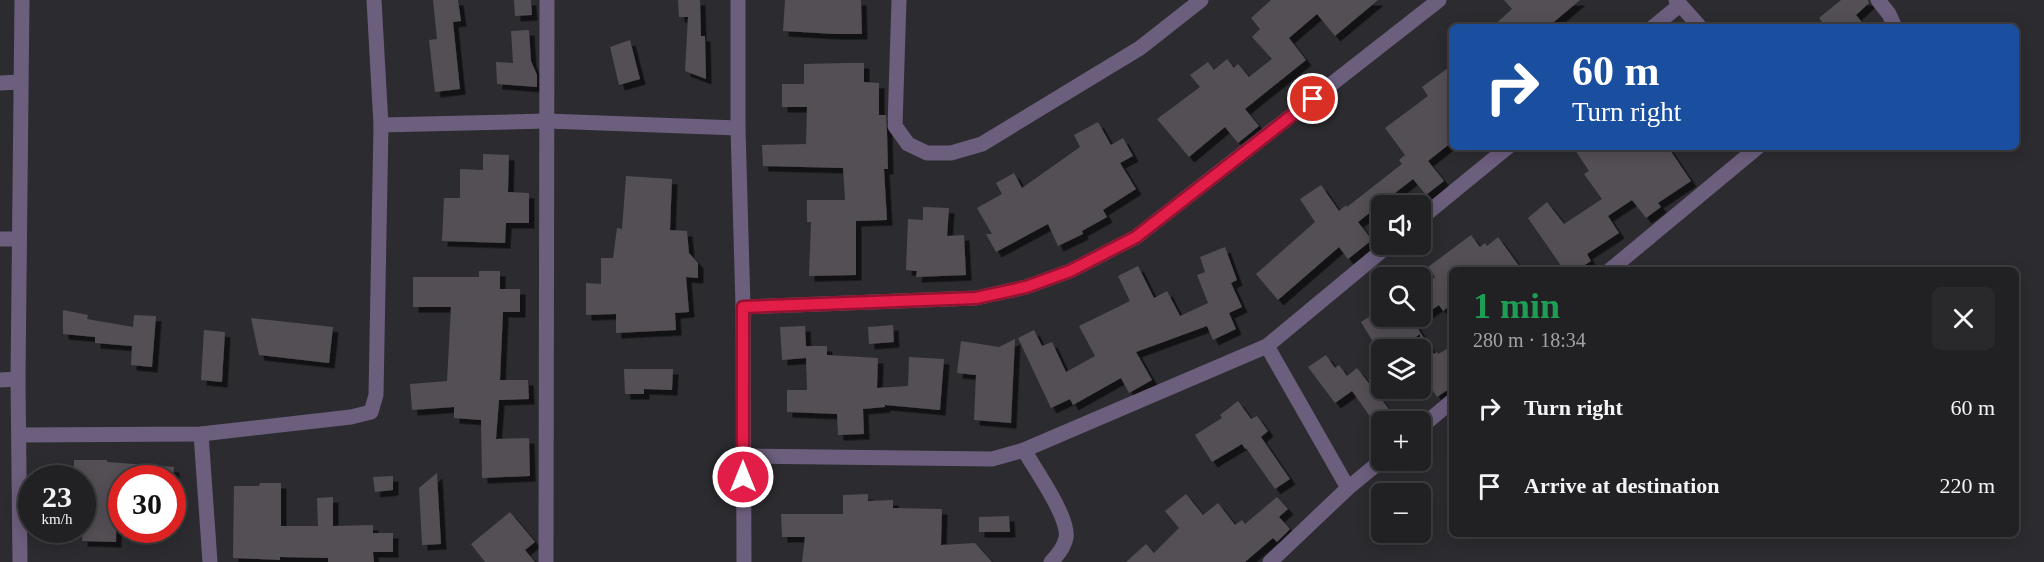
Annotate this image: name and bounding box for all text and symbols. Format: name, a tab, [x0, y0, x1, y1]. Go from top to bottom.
icon: right	[1473, 48, 1551, 126]
text: 60 m	[1572, 48, 1660, 94]
pin	[1287, 73, 1338, 124]
icon: arrive	[1296, 82, 1329, 115]
text: Turn right	[1572, 97, 1681, 127]
map controls	[1371, 195, 1431, 543]
button: sound	[1371, 195, 1431, 255]
button: search	[1371, 267, 1431, 327]
text: 1 min	[1473, 286, 1560, 326]
button: close	[1932, 287, 1995, 350]
text: 280 m · 18:34	[1473, 329, 1586, 351]
button: layers	[1371, 339, 1431, 399]
icon: right	[1473, 392, 1506, 425]
text: Turn right	[1524, 395, 1623, 420]
text: 60 m	[1950, 395, 1995, 420]
button: +	[1371, 411, 1431, 471]
position arrow	[711, 445, 775, 509]
speed limit sign: 30	[108, 465, 186, 543]
icon: arrive	[1473, 470, 1506, 503]
text: Arrive at destination	[1524, 473, 1720, 498]
text: 220 m	[1939, 473, 1995, 498]
text: 23	[42, 480, 72, 513]
button: −	[1371, 483, 1431, 543]
text: km/h	[42, 511, 72, 527]

